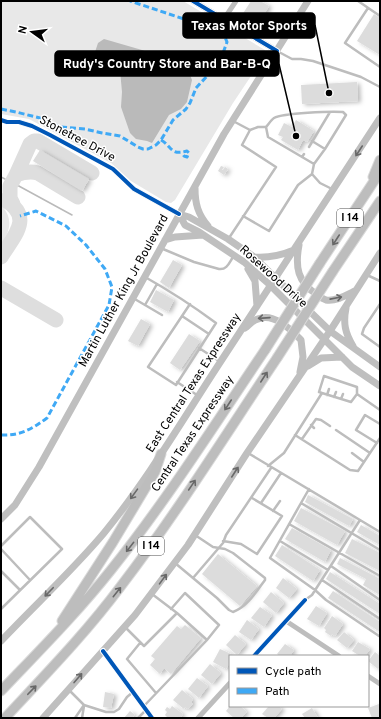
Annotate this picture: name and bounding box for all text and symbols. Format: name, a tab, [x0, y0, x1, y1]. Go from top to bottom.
north arrow	[12, 12, 52, 52]
callout: Texas Motor Sports	[183, 13, 315, 38]
text: Texas Motor Sports	[191, 19, 307, 35]
text: N	[16, 24, 31, 35]
callout: Rudy's Country Store and Bar-B-Q	[55, 51, 279, 76]
text: Rudy's Country Store and Bar-B-Q	[63, 57, 271, 73]
street label: Stonetree Drive	[36, 112, 118, 166]
one-way arrow	[354, 145, 362, 157]
road number: I 14	[337, 209, 363, 227]
street label: Martin Luther King Jr Boulevard	[75, 212, 173, 370]
one-way arrow	[332, 234, 340, 245]
street label: Rosewood Drive	[236, 242, 310, 312]
one-way arrow	[329, 294, 342, 302]
street label: East Central Texas Expressway	[143, 310, 245, 456]
one-way arrow	[258, 315, 271, 322]
one-way arrow	[260, 372, 268, 383]
street label: Central Texas Expressway	[149, 373, 237, 495]
one-way arrow	[223, 400, 232, 411]
one-way arrow	[231, 466, 239, 477]
one-way arrow	[188, 480, 196, 491]
one-way arrow	[130, 488, 138, 499]
road number: I 14	[138, 537, 164, 555]
one-way arrow	[125, 541, 134, 552]
one-way arrow	[158, 574, 167, 585]
one-way arrow	[113, 586, 121, 597]
one-way arrow	[44, 587, 54, 597]
legend	[229, 655, 369, 707]
text: Cycle path	[265, 664, 322, 680]
one-way arrow	[74, 673, 83, 684]
text: Path	[265, 684, 290, 700]
one-way arrow	[27, 685, 37, 695]

